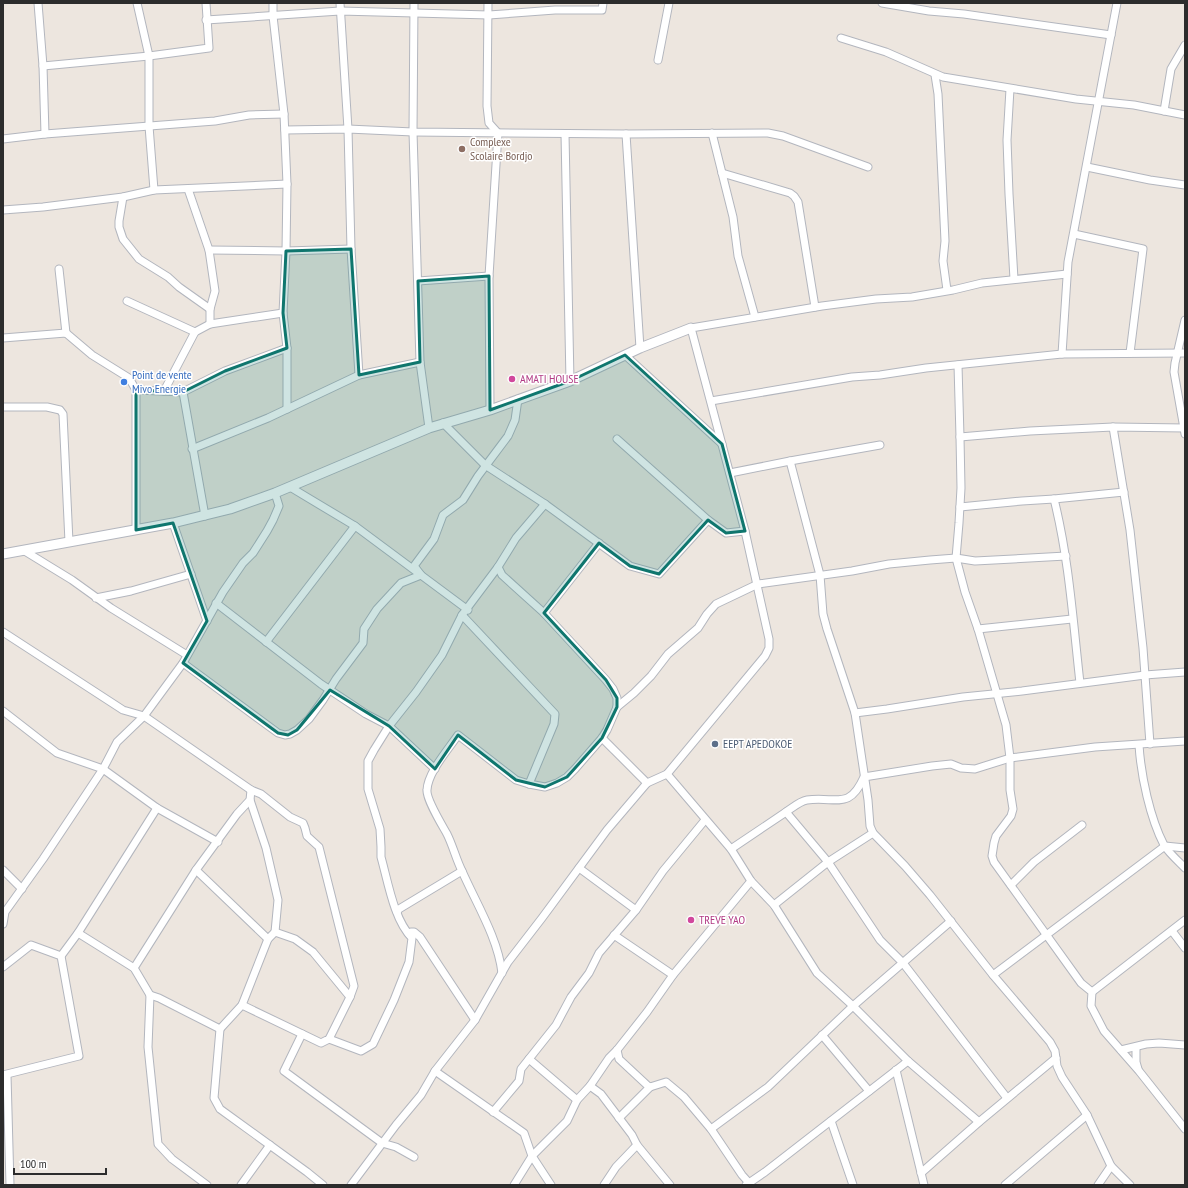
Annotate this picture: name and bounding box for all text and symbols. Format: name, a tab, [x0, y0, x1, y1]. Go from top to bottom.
place label: Complexe Scolaire Bordjo	[470, 134, 532, 163]
marker: Complexe Scolaire Bordjo	[457, 144, 467, 154]
place label: Point de vente Mivo Energie	[132, 367, 192, 396]
place label: AMATI HOUSE	[520, 371, 579, 386]
marker: AMATI HOUSE	[507, 374, 517, 384]
marker: Point de vente Mivo Energie	[119, 377, 129, 387]
place label: EEPT APEDOKOE	[723, 736, 792, 751]
marker: EEPT APEDOKOE	[710, 739, 720, 749]
place label: TREVE YAO	[699, 912, 745, 927]
marker: TREVE YAO	[686, 915, 696, 925]
scale bar	[14, 1150, 106, 1176]
text: 100 m	[20, 1156, 47, 1171]

